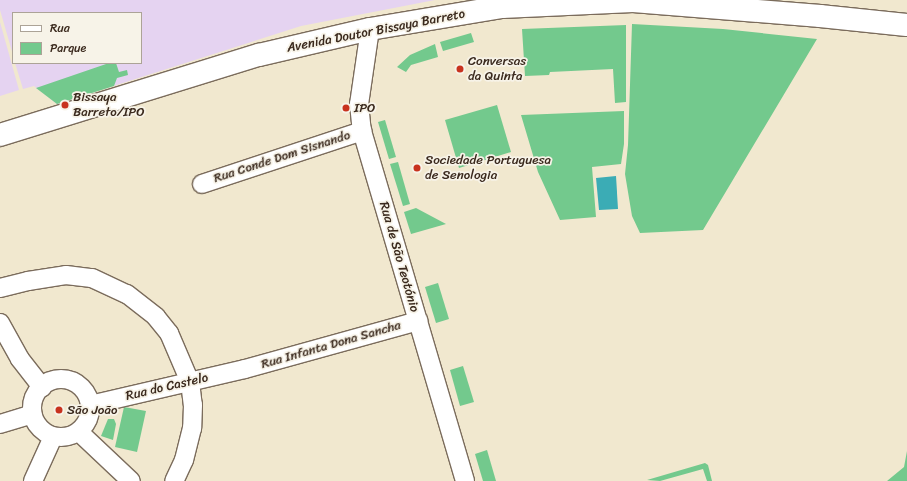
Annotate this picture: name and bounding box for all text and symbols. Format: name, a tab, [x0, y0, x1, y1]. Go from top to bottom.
street label: Avenida Doutor Bissaya Barreto	[285, 6, 467, 56]
legend	[12, 12, 142, 64]
text: Rua	[50, 17, 70, 39]
text: Parque	[50, 37, 86, 59]
place label: Conversas da Quinta	[468, 54, 526, 85]
marker: Conversas da Quinta	[455, 64, 465, 74]
place label: Bissaya Barreto/IPO	[73, 90, 145, 121]
marker: Bissaya Barreto/IPO	[60, 100, 70, 110]
place label: IPO	[354, 100, 375, 116]
marker: IPO	[341, 103, 351, 113]
street label: Rua Conde Dom Sisnando	[212, 128, 352, 186]
place label: Sociedade Portuguesa de Senologia	[425, 153, 552, 184]
marker: Sociedade Portuguesa de Senologia	[412, 163, 422, 173]
street label: Rua de São Teotónio	[376, 199, 422, 315]
street label: Rua Infanta Dona Sancha	[259, 318, 403, 372]
street label: Rua do Castelo	[124, 370, 210, 404]
place label: São João	[67, 402, 118, 418]
marker: São João	[54, 405, 64, 415]

